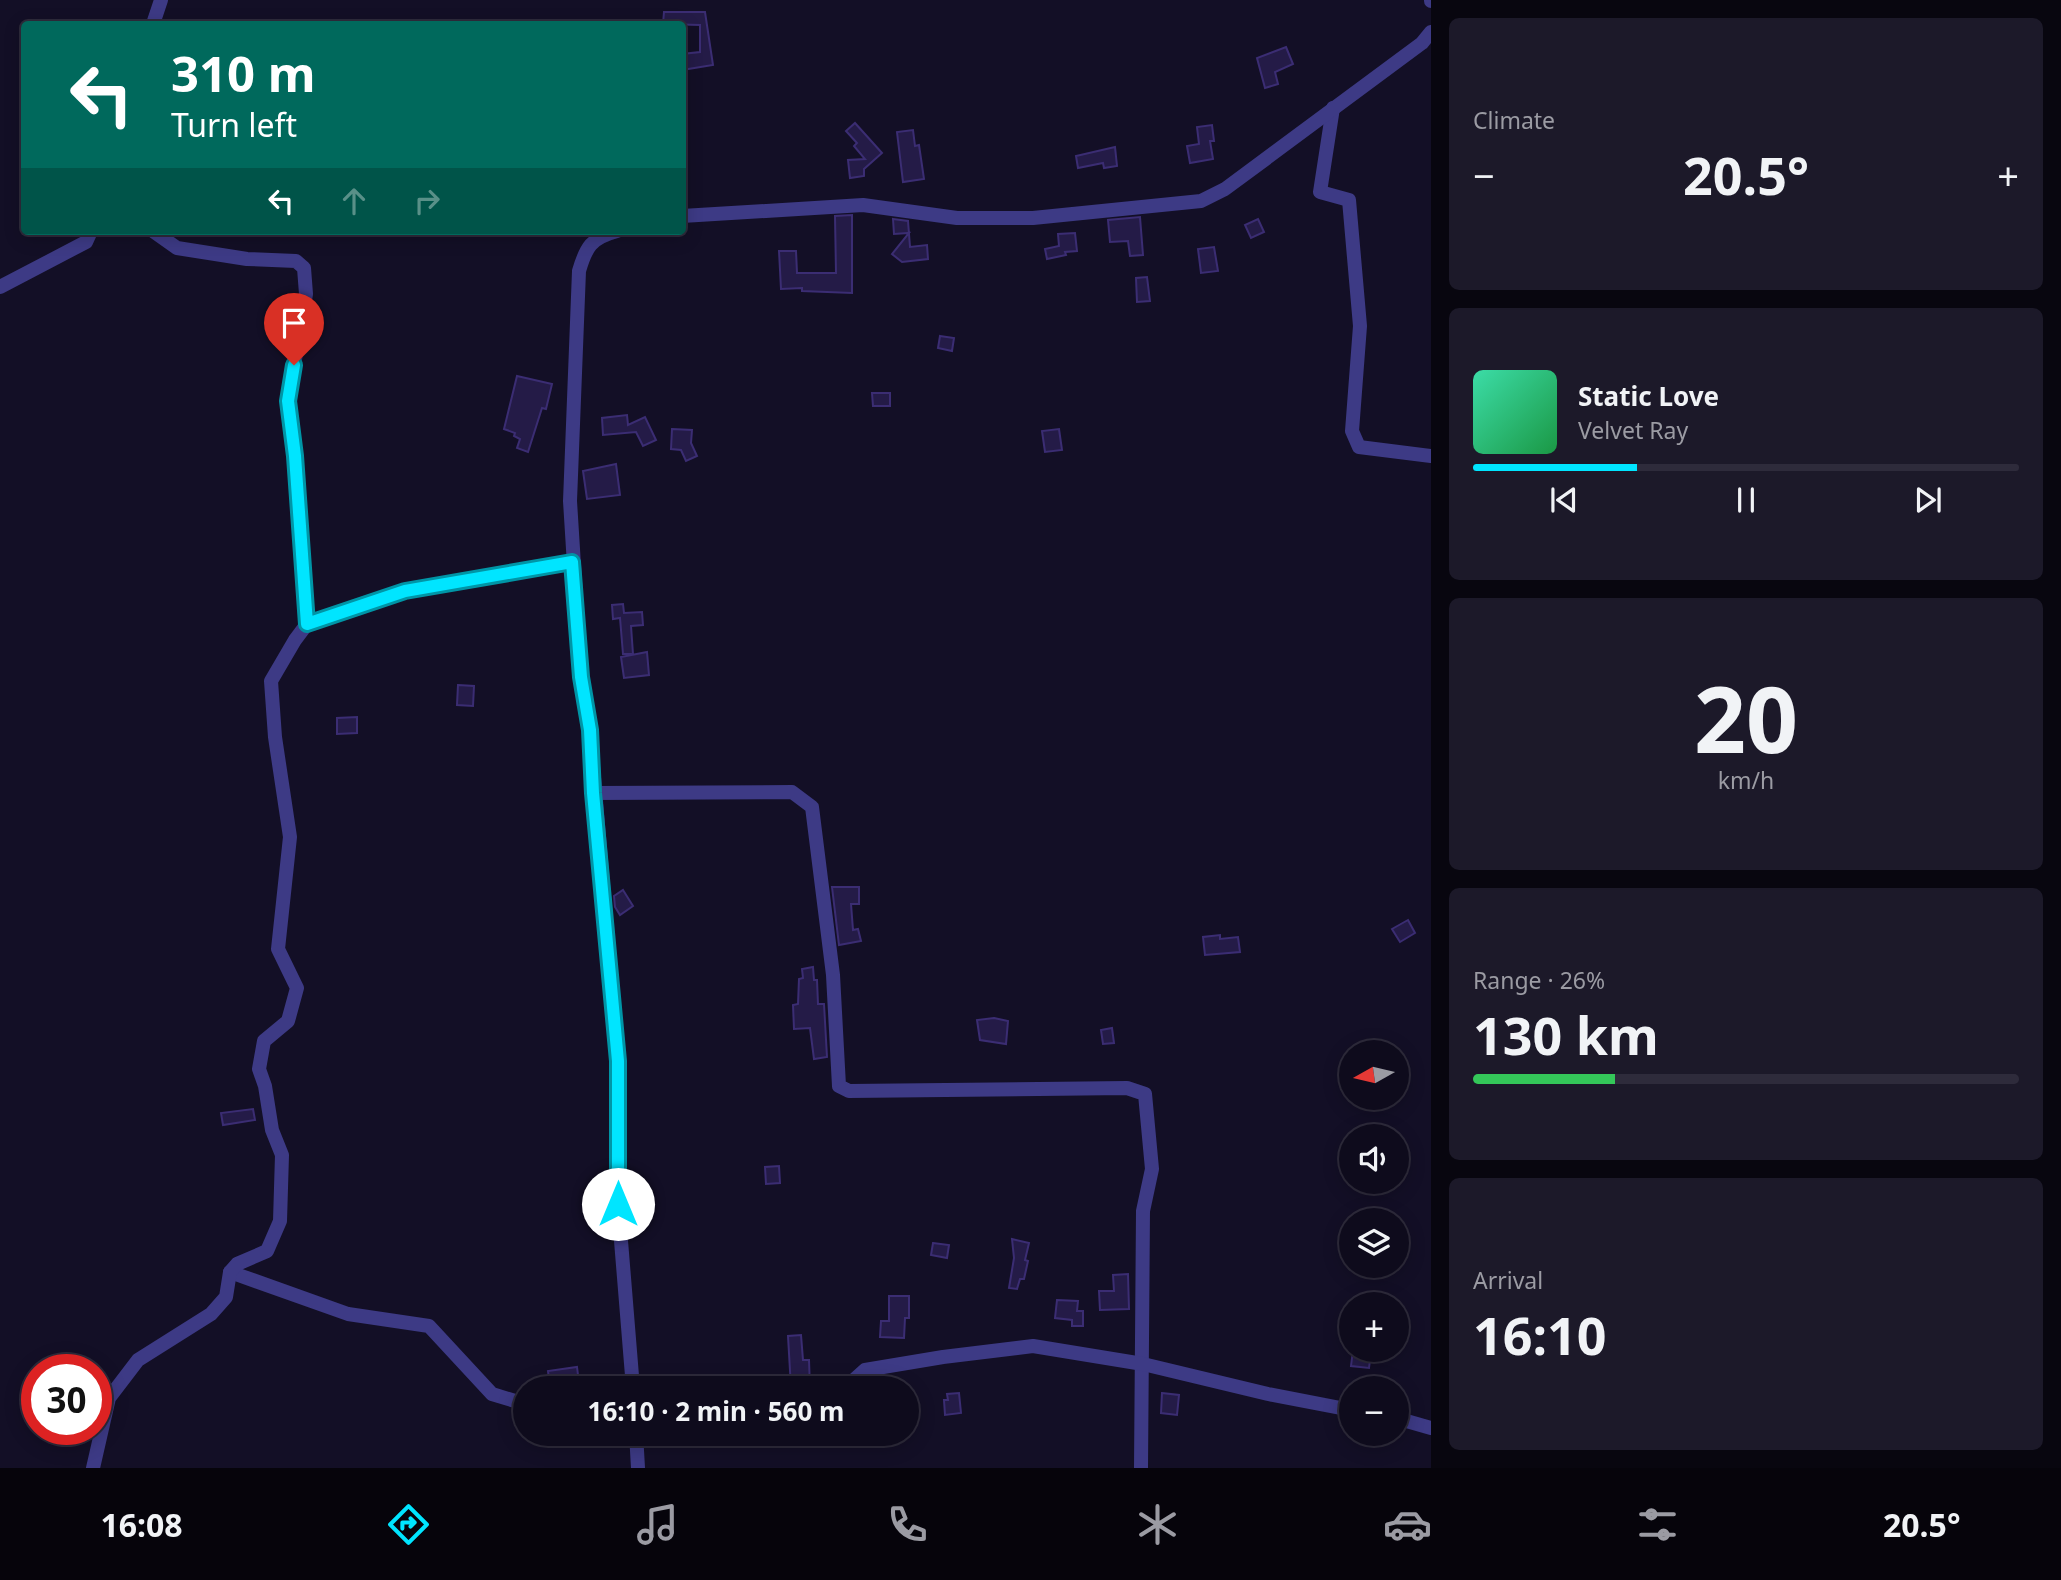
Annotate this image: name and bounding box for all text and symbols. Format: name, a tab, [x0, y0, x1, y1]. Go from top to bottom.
text: 310 m	[171, 40, 316, 106]
icon: left	[56, 49, 147, 140]
text: Turn left	[171, 103, 297, 146]
text: Climate	[1473, 104, 1555, 136]
text: 20.5°	[1683, 139, 1809, 210]
text: −	[1473, 149, 1495, 201]
text: +	[1997, 149, 2019, 201]
icon: left	[262, 182, 300, 220]
icon: ahead	[335, 182, 373, 220]
icon: right	[408, 182, 446, 220]
pin	[264, 293, 324, 365]
icon: arrive	[275, 304, 313, 342]
text: Static Love	[1578, 378, 1719, 414]
text: Velvet Ray	[1578, 414, 1688, 446]
icon: previous	[1545, 481, 1583, 519]
icon: pause	[1727, 481, 1765, 519]
icon: next	[1909, 481, 1947, 519]
text: 20	[1694, 656, 1798, 780]
text: km/h	[1718, 764, 1774, 796]
text: Range · 26%	[1473, 964, 1605, 996]
text: 130 km	[1473, 999, 1659, 1070]
north arrow	[1339, 1040, 1409, 1110]
map controls	[1339, 1040, 1409, 1446]
button: sound	[1339, 1124, 1409, 1194]
position arrow	[581, 1167, 655, 1241]
button: layers	[1339, 1208, 1409, 1278]
text: Arrival	[1473, 1264, 1543, 1296]
button: +	[1339, 1292, 1409, 1362]
text: 16:10	[1473, 1299, 1607, 1370]
speed limit sign: 30	[21, 1354, 112, 1445]
button: −	[1339, 1376, 1409, 1446]
text: 16:10 · 2 min · 560 m	[588, 1393, 844, 1429]
icon: directions	[384, 1500, 433, 1549]
icon: music	[633, 1500, 682, 1549]
icon: phone	[883, 1500, 932, 1549]
icon: climate	[1133, 1500, 1182, 1549]
icon: car	[1383, 1500, 1432, 1549]
icon: filters	[1633, 1500, 1682, 1549]
text: 16:08	[100, 1503, 183, 1546]
text: 20.5°	[1883, 1503, 1961, 1546]

